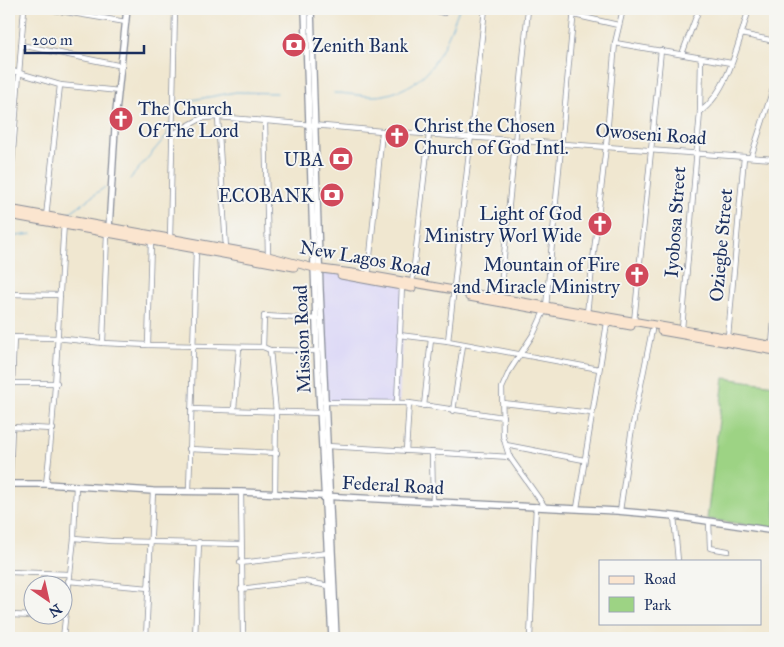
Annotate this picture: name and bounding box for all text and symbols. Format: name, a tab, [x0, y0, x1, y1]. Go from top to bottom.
scale bar	[25, 22, 144, 54]
text: 200 m	[32, 31, 73, 49]
bank icon: Zenith Bank	[281, 32, 307, 58]
place label: Zenith Bank	[312, 34, 408, 57]
place label: The Church Of The Lord	[138, 97, 239, 142]
church icon: The Church Of The Lord	[108, 106, 134, 132]
place label: Christ the Chosen Church of God Intl.	[414, 114, 569, 159]
street label: Owoseni Road	[595, 119, 708, 149]
church icon: Christ the Chosen Church of God Intl.	[384, 123, 410, 149]
bank icon: UBA	[328, 146, 354, 172]
place label: UBA	[284, 148, 324, 171]
street label: Iyobosa Street	[660, 165, 690, 278]
bank icon: ECOBANK	[319, 182, 345, 208]
place label: ECOBANK	[218, 184, 315, 207]
street label: Oziegbe Street	[705, 187, 738, 303]
place label: Light of God Ministry Worl Wide	[424, 202, 582, 247]
church icon: Light of God Ministry Worl Wide	[587, 211, 613, 237]
street label: New Lagos Road	[298, 235, 433, 282]
place label: Mountain of Fire and Miracle Ministry	[453, 253, 621, 298]
church icon: Mountain of Fire and Miracle Ministry	[624, 262, 650, 288]
street label: Mission Road	[289, 284, 315, 394]
street label: Federal Road	[341, 471, 445, 499]
legend	[599, 560, 762, 624]
text: Road	[644, 570, 676, 588]
north arrow	[22, 574, 72, 624]
text: Park	[644, 596, 671, 614]
text: N	[45, 600, 65, 621]

